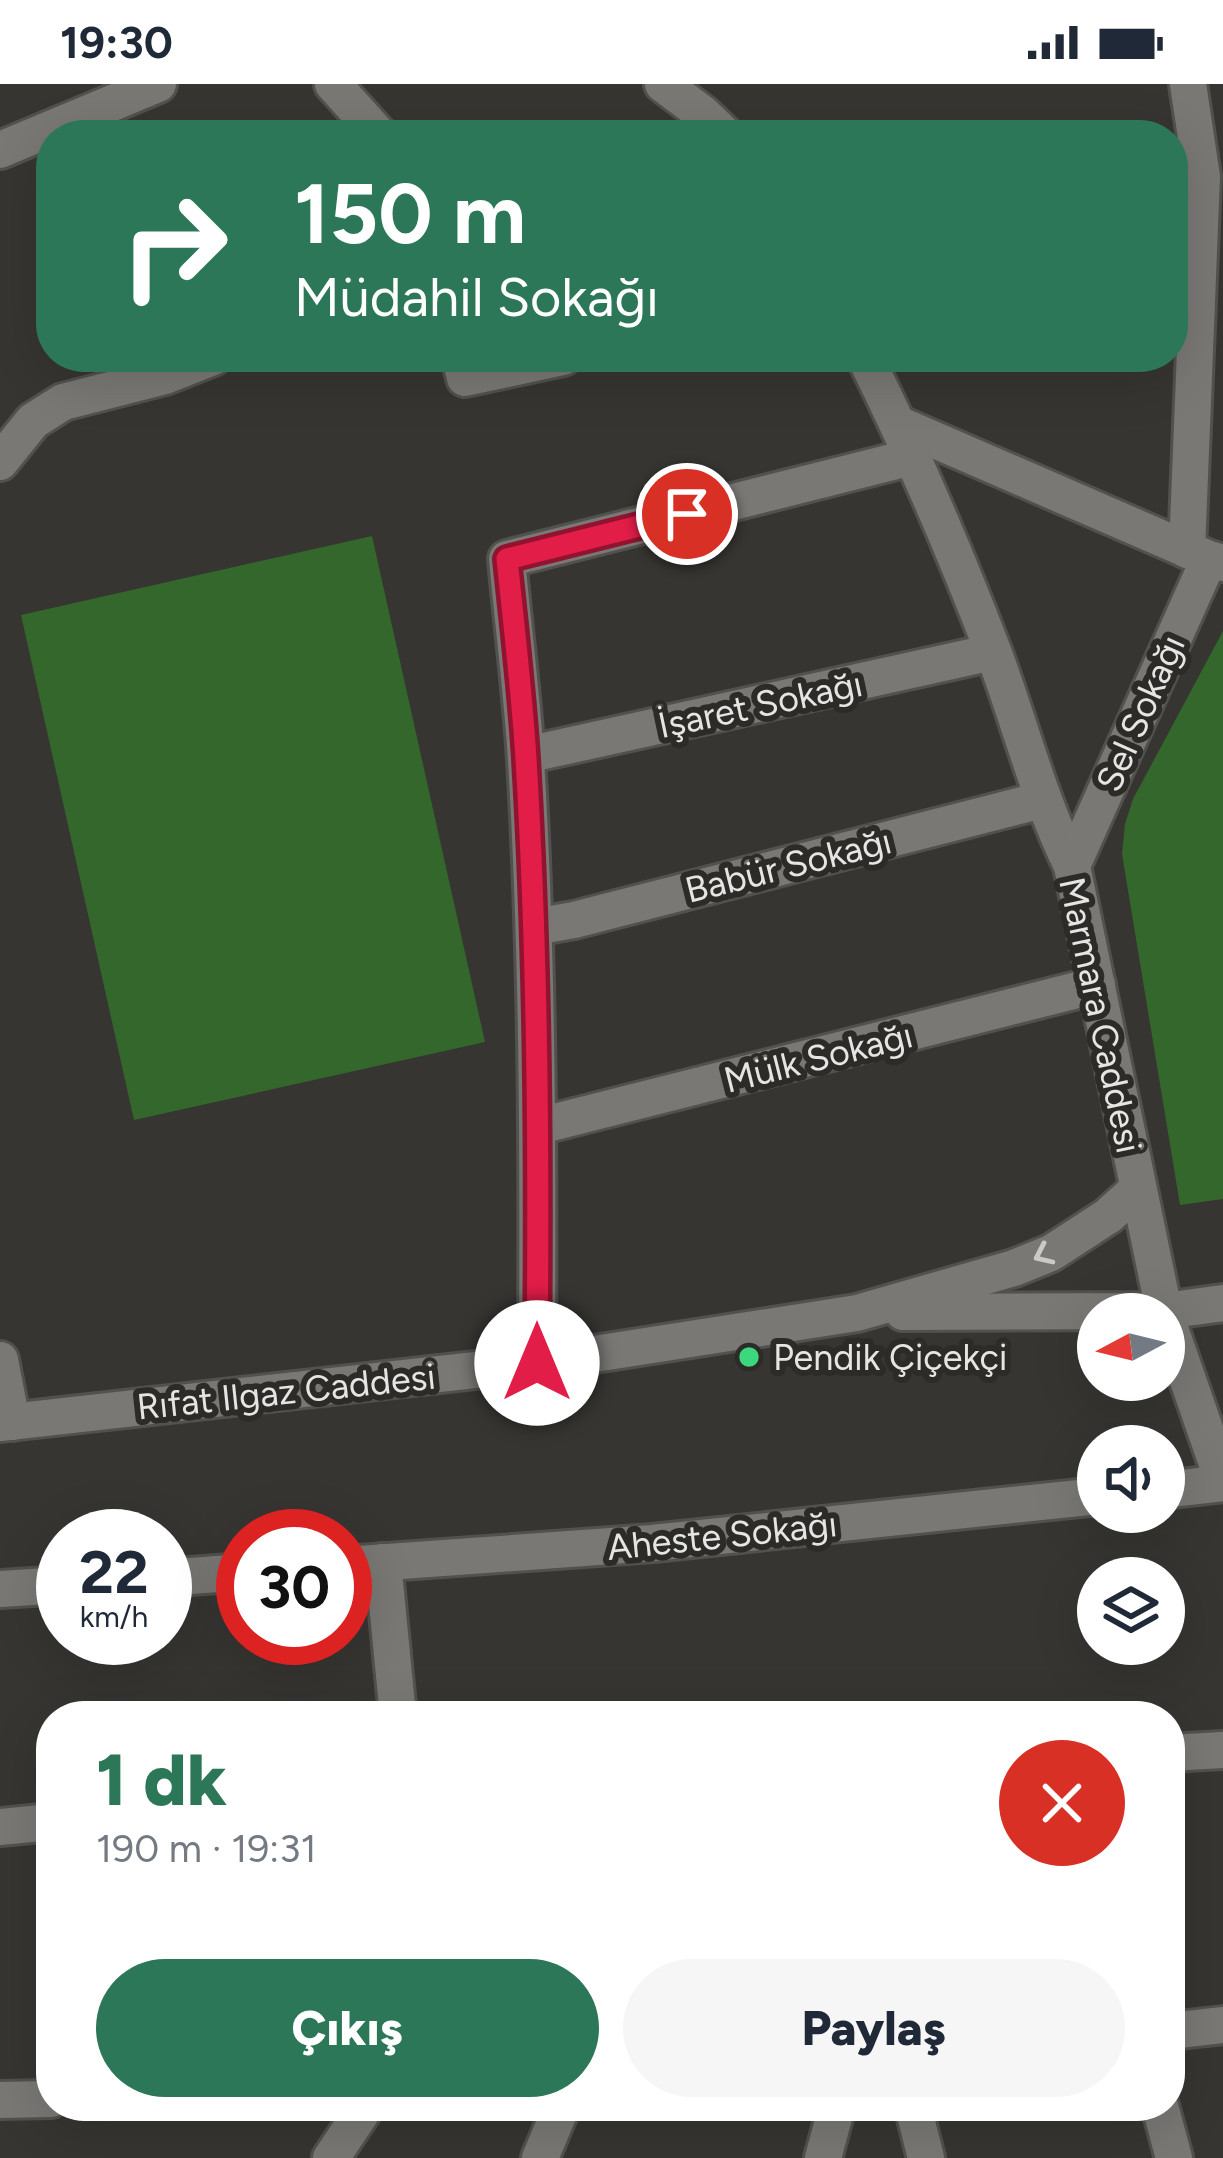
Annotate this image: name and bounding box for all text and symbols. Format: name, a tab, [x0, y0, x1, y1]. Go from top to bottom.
text: 19:30	[60, 15, 173, 69]
text: 150 m	[294, 163, 526, 264]
icon: right	[96, 168, 252, 324]
text: Müdahil Sokağı	[294, 265, 659, 330]
pin	[636, 463, 738, 565]
icon: arrive	[654, 481, 720, 547]
street label: Sel Sokağı	[1087, 628, 1194, 798]
street label: İşaret Sokağı	[654, 662, 866, 747]
street label: Babür Sokağı	[681, 819, 895, 912]
street label: Marmara Caddesi	[1050, 873, 1151, 1157]
street label: Mülk Sokağı	[719, 1013, 917, 1102]
one-way arrow	[1034, 1241, 1055, 1264]
north arrow	[1077, 1293, 1185, 1401]
map controls	[1077, 1293, 1185, 1665]
position arrow	[474, 1300, 600, 1426]
place label: Pendik Çiçekçi	[773, 1336, 1007, 1379]
marker: Pendik Çiçekçi	[736, 1344, 762, 1370]
street label: Rıfat Ilgaz Caddesi	[135, 1354, 437, 1429]
button: sound	[1077, 1425, 1185, 1533]
street label: Aheste Sokağı	[605, 1502, 839, 1569]
speed limit sign: 30	[216, 1509, 372, 1665]
text: 22	[79, 1536, 149, 1608]
button: layers	[1077, 1557, 1185, 1665]
text: km/h	[80, 1598, 148, 1635]
text: 1 dk	[96, 1737, 227, 1823]
button: close	[999, 1740, 1125, 1866]
text: 190 m · 19:31	[96, 1825, 317, 1872]
button: Çıkış	[96, 1959, 599, 2097]
button: Paylaş	[623, 1959, 1125, 2097]

